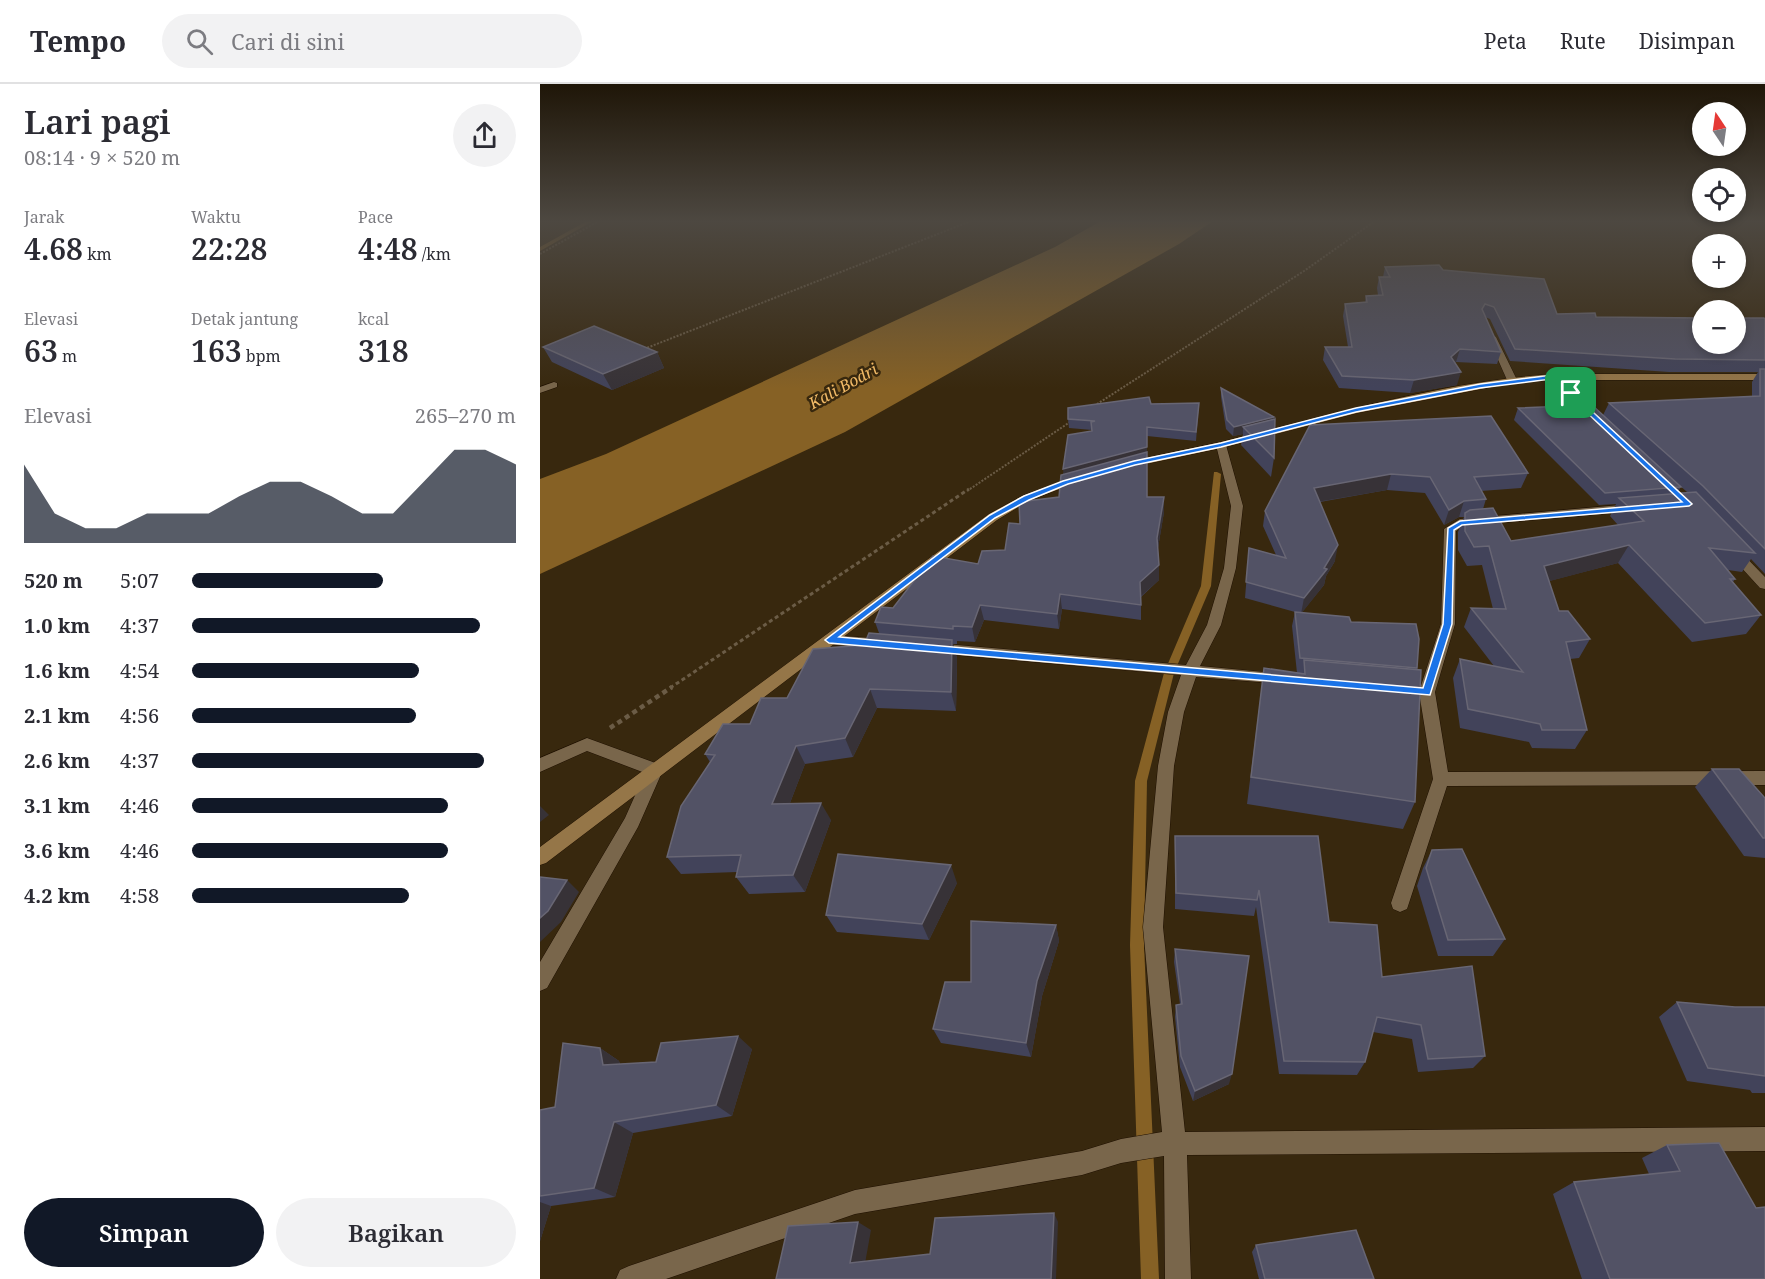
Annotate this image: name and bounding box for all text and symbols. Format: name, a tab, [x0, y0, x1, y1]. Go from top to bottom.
search box	[162, 14, 582, 68]
text: Tempo	[30, 22, 126, 60]
icon: search	[183, 25, 216, 58]
text: Cari di sini	[231, 26, 345, 56]
text: Peta	[1484, 27, 1527, 55]
text: Rute	[1560, 27, 1606, 55]
text: Disimpan	[1639, 27, 1735, 55]
text: Lari pagi	[24, 99, 171, 144]
north arrow	[1692, 102, 1746, 156]
map controls	[1692, 102, 1746, 354]
button: share	[453, 104, 516, 167]
text: 08:14 · 9 × 520 m	[24, 144, 180, 171]
button: locate	[1692, 168, 1746, 222]
text: Jarak	[24, 206, 64, 228]
text: Waktu	[191, 206, 241, 228]
text: Pace	[358, 206, 393, 228]
text: 4.68	[24, 228, 83, 269]
text: 22:28	[191, 228, 267, 269]
text: 4:48	[358, 228, 418, 269]
button: +	[1692, 234, 1746, 288]
text: km	[83, 243, 112, 265]
text: /km	[418, 243, 451, 265]
button: −	[1692, 300, 1746, 354]
text: Elevasi	[24, 308, 78, 330]
text: Detak jantung	[191, 308, 298, 330]
text: kcal	[358, 308, 389, 330]
text: 63	[24, 330, 58, 371]
text: 163	[191, 330, 242, 371]
text: 318	[358, 330, 409, 371]
text: m	[58, 345, 77, 367]
text: bpm	[242, 345, 281, 367]
water label: Kali Bodri	[804, 358, 882, 414]
pin	[1545, 367, 1596, 418]
icon: arrive	[1554, 376, 1587, 409]
text: Elevasi	[24, 402, 92, 429]
text: 265–270 m	[415, 402, 516, 429]
text: 520 m	[24, 567, 83, 594]
text: 5:07	[120, 567, 159, 594]
text: 1.0 km	[24, 612, 90, 639]
text: 4:37	[120, 612, 159, 639]
text: 1.6 km	[24, 657, 90, 684]
text: 4:54	[120, 657, 159, 684]
text: 2.1 km	[24, 702, 90, 729]
text: 4:56	[120, 702, 159, 729]
text: 2.6 km	[24, 747, 90, 774]
text: 4:37	[120, 747, 159, 774]
text: 3.1 km	[24, 792, 90, 819]
text: 4:46	[120, 792, 159, 819]
text: 3.6 km	[24, 837, 90, 864]
text: 4:46	[120, 837, 159, 864]
text: 4.2 km	[24, 882, 90, 909]
text: 4:58	[120, 882, 159, 909]
button: Simpan	[24, 1198, 264, 1267]
button: Bagikan	[276, 1198, 516, 1267]

